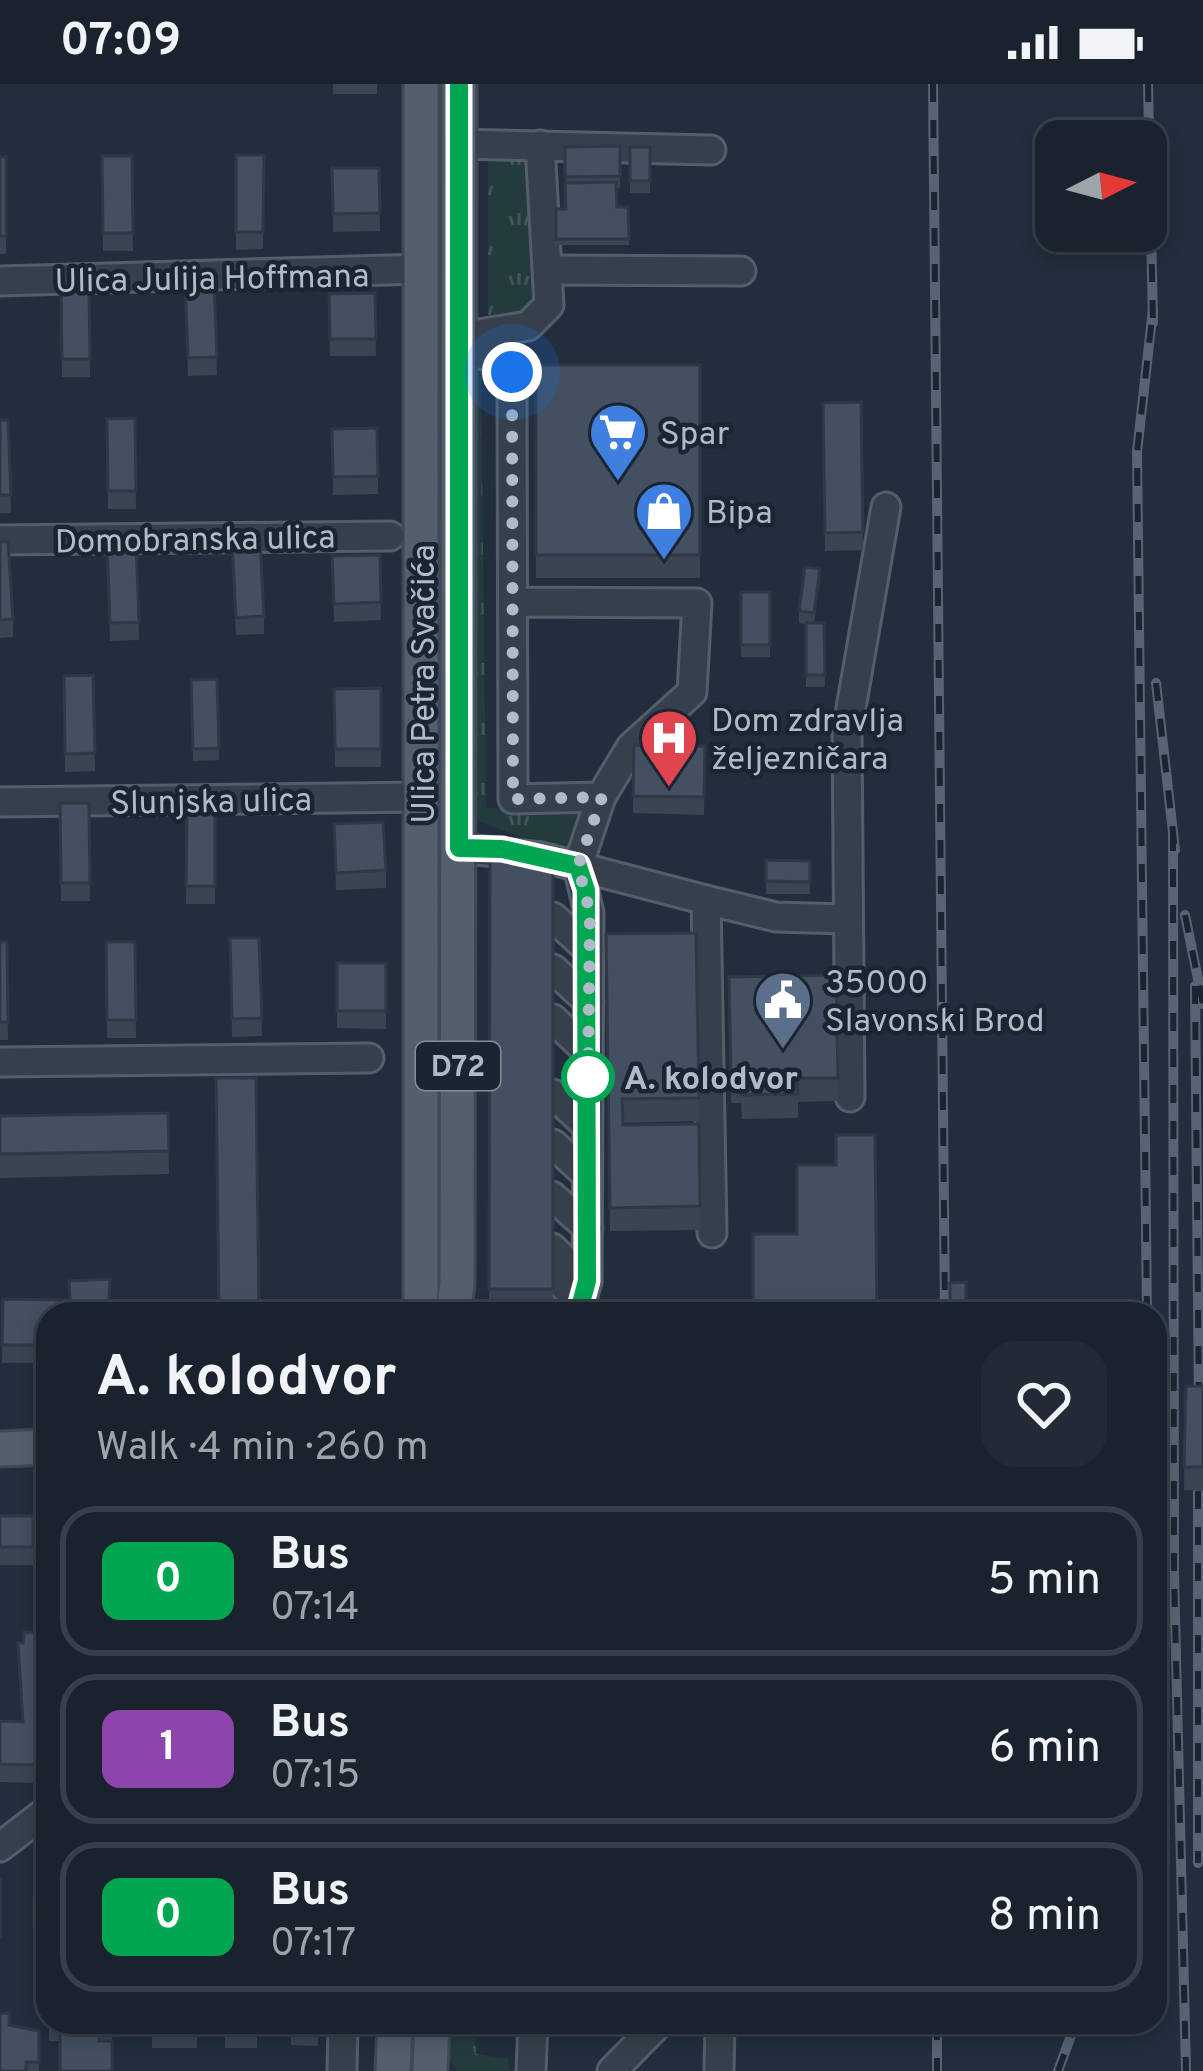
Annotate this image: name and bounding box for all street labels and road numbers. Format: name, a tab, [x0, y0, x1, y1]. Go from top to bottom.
street label: Ulica Julija Hoffmana	[54, 257, 370, 305]
street label: Domobranska ulica	[54, 519, 336, 565]
street label: Ulica Petra Svačića	[405, 544, 447, 824]
street label: Slunjska ulica	[110, 781, 312, 827]
road number: D72	[416, 1042, 500, 1090]

